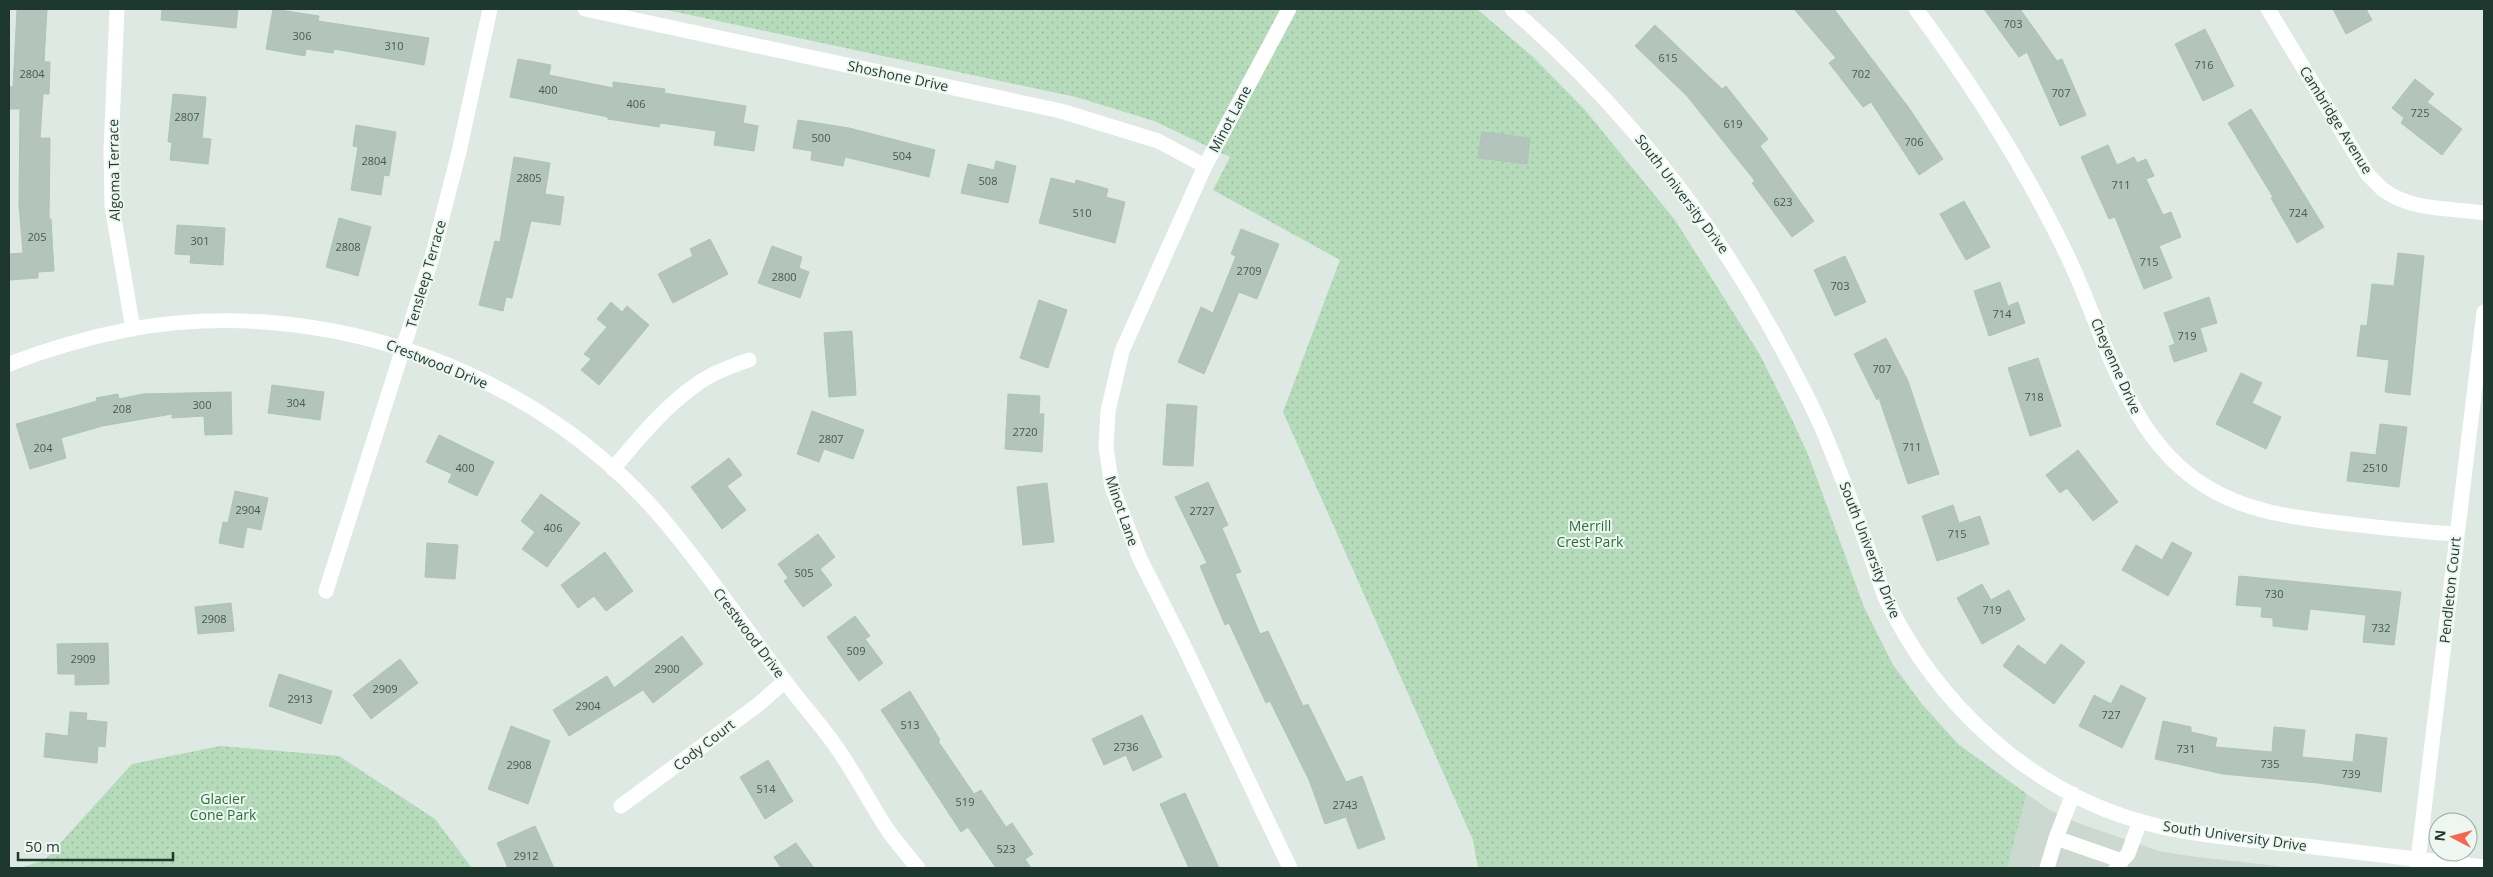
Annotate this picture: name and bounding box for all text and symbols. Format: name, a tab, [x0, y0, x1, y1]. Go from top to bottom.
house number: 703	[2004, 16, 2022, 31]
house number: 306	[293, 28, 311, 43]
house number: 310	[385, 38, 403, 53]
house number: 615	[1659, 50, 1677, 65]
street label: Shoshone Drive	[846, 56, 950, 96]
house number: 716	[2195, 57, 2213, 72]
street label: Cambridge Avenue	[2296, 62, 2377, 177]
house number: 2804	[19, 66, 45, 81]
house number: 702	[1852, 66, 1870, 81]
house number: 400	[539, 82, 557, 97]
street label: Minot Lane	[1204, 82, 1255, 156]
house number: 707	[2052, 85, 2070, 100]
house number: 406	[627, 96, 645, 111]
house number: 725	[2411, 105, 2429, 120]
house number: 2807	[174, 109, 200, 124]
house number: 619	[1724, 116, 1742, 131]
street label: Algoma Terrace	[103, 119, 124, 221]
house number: 500	[812, 130, 830, 145]
street label: South University Drive	[1631, 130, 1734, 257]
house number: 706	[1905, 134, 1923, 149]
house number: 504	[893, 148, 912, 163]
house number: 2804	[361, 153, 387, 168]
house number: 2805	[516, 170, 542, 185]
house number: 508	[979, 173, 997, 188]
house number: 711	[2112, 177, 2130, 192]
house number: 623	[1774, 194, 1792, 209]
house number: 510	[1073, 205, 1091, 220]
house number: 724	[2289, 205, 2308, 220]
street label: Tensleep Terrace	[401, 217, 450, 330]
house number: 205	[28, 229, 46, 244]
house number: 301	[191, 233, 209, 248]
house number: 2808	[335, 239, 361, 254]
house number: 715	[2140, 254, 2158, 269]
house number: 2709	[1236, 263, 1262, 278]
house number: 2800	[771, 269, 797, 284]
house number: 703	[1831, 278, 1849, 293]
house number: 714	[1993, 306, 2012, 321]
street label: Cheyenne Drive	[2087, 315, 2146, 417]
house number: 719	[2178, 328, 2196, 343]
street label: Crestwood Drive	[383, 334, 491, 393]
house number: 707	[1873, 361, 1891, 376]
house number: 718	[2025, 389, 2043, 404]
house number: 304	[287, 395, 306, 410]
house number: 300	[193, 397, 211, 412]
house number: 208	[113, 401, 131, 416]
house number: 2720	[1012, 424, 1038, 439]
house number: 2807	[818, 431, 844, 446]
house number: 711	[1903, 439, 1921, 454]
house number: 204	[34, 440, 53, 455]
house number: 400	[456, 460, 474, 475]
house number: 2510	[2362, 460, 2388, 475]
street label: Minot Lane	[1102, 473, 1143, 549]
street label: South University Drive	[1836, 479, 1905, 621]
house number: 2904	[235, 502, 261, 517]
house number: 2727	[1189, 503, 1215, 518]
park label: Merrill Crest Park	[1557, 516, 1624, 551]
house number: 406	[544, 520, 562, 535]
house number: 715	[1948, 526, 1966, 541]
street label: Pendleton Court	[2434, 536, 2465, 644]
house number: 505	[795, 565, 813, 580]
street label: Crestwood Drive	[709, 584, 790, 682]
house number: 730	[2265, 586, 2283, 601]
house number: 719	[1983, 602, 2001, 617]
house number: 2908	[201, 611, 227, 626]
house number: 732	[2372, 620, 2390, 635]
house number: 509	[847, 643, 865, 658]
house number: 2909	[70, 651, 96, 666]
house number: 2900	[654, 661, 680, 676]
house number: 2909	[372, 681, 398, 696]
house number: 2913	[287, 691, 313, 706]
house number: 2904	[575, 698, 601, 713]
house number: 727	[2102, 707, 2120, 722]
street label: Cody Court	[669, 715, 738, 775]
house number: 513	[901, 717, 919, 732]
house number: 2736	[1113, 739, 1139, 754]
house number: 731	[2177, 741, 2195, 756]
house number: 735	[2261, 756, 2279, 771]
house number: 2908	[506, 757, 532, 772]
house number: 739	[2342, 766, 2360, 781]
house number: 514	[757, 781, 776, 796]
park label: Glacier Cone Park	[190, 789, 257, 824]
house number: 519	[956, 794, 974, 809]
house number: 2743	[1332, 797, 1358, 812]
north arrow	[2428, 812, 2478, 862]
street label: South University Drive	[2162, 816, 2308, 855]
text: N	[2430, 829, 2450, 842]
scale bar	[18, 830, 172, 862]
text: 50 m	[25, 836, 60, 856]
house number: 523	[997, 841, 1015, 856]
house number: 2912	[513, 848, 539, 863]

